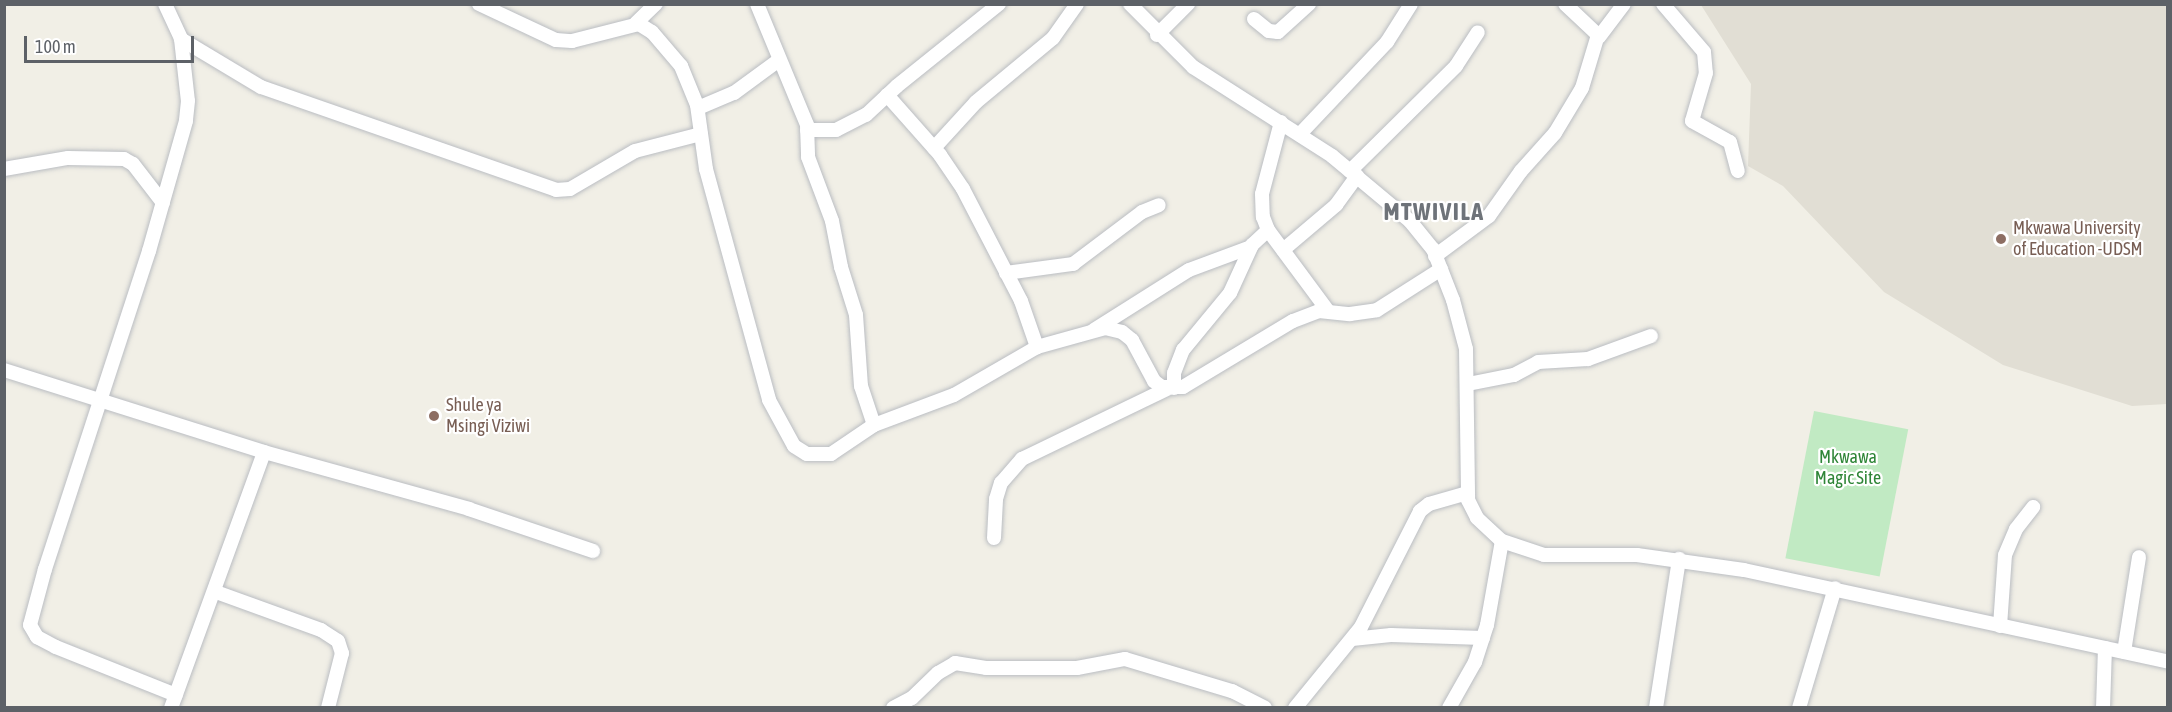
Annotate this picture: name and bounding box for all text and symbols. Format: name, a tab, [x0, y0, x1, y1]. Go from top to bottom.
scale bar	[27, 24, 196, 62]
text: 100 m	[35, 36, 76, 57]
district label: MTWIVILA	[1383, 198, 1485, 226]
place label: Mkwawa University of Education -UDSM	[2013, 218, 2143, 260]
marker: Mkwawa University of Education -UDSM	[1994, 232, 2008, 246]
place label: Shule ya Msingi Viziwi	[446, 395, 530, 438]
marker: Shule ya Msingi Viziwi	[427, 409, 441, 423]
park label: Mkwawa Magic Site	[1815, 447, 1881, 490]

